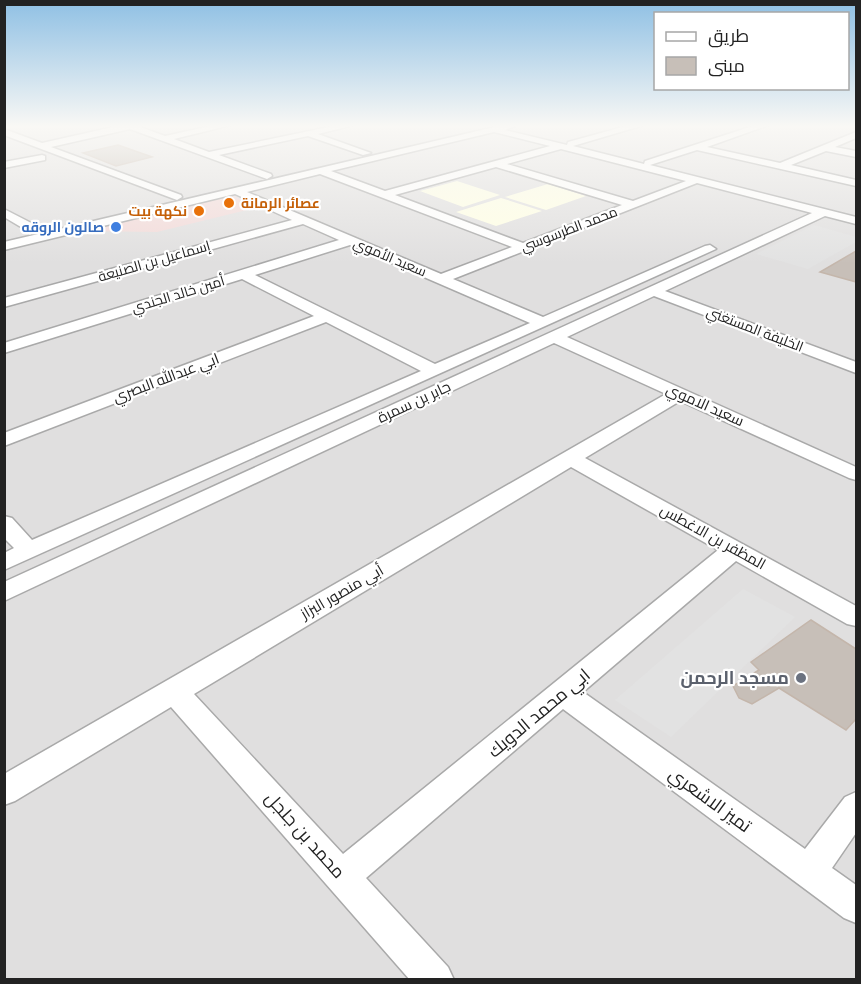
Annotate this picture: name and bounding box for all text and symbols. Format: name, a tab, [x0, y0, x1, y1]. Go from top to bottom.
legend	[654, 12, 849, 90]
text: طريق	[708, 26, 749, 49]
text: مبنى	[708, 56, 745, 79]
marker: عصائر الرمانة	[222, 196, 236, 210]
place label: عصائر الرمانة	[241, 196, 320, 213]
place label: نكهة بيت	[129, 204, 187, 221]
marker: نكهة بيت	[192, 204, 206, 218]
street label: محمد الطرسوسي	[519, 204, 621, 258]
place label: صالون الروقه	[22, 220, 104, 237]
marker: صالون الروقه	[109, 220, 123, 234]
street label: سعيد الأموي	[350, 235, 429, 283]
street label: إسماعيل بن الصنيعة	[96, 238, 213, 287]
street label: أمين خالد الجندي	[129, 271, 228, 320]
street label: الخليفة المستغني	[703, 304, 805, 359]
street label: ابي عبدالله البصري	[110, 349, 223, 409]
street label: جابر بن سمرة	[375, 378, 454, 429]
street label: سعيد الاموي	[662, 381, 746, 433]
street label: المظفر بن الاغطس	[656, 501, 768, 575]
street label: أبي منصور البزاز	[296, 560, 388, 626]
street label: ابي محمد الدويك	[484, 665, 597, 765]
place label: مسجد الرحمن	[680, 668, 789, 691]
marker: مسجد الرحمن	[794, 671, 808, 685]
street label: تميز الاشعري	[663, 764, 755, 840]
street label: محمد بن جلجل	[259, 788, 349, 884]

